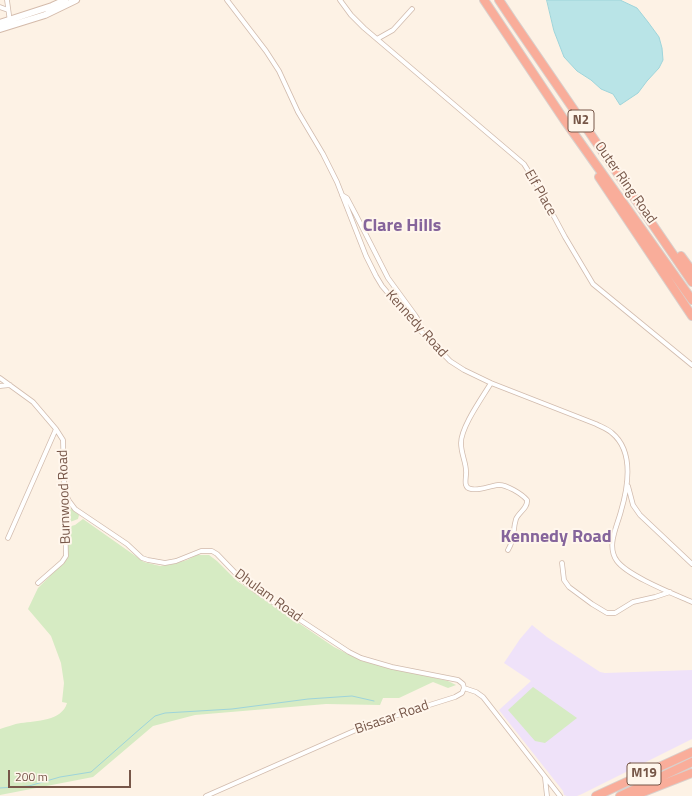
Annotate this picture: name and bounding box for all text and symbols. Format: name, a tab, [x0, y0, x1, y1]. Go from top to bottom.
road number: N2	[568, 110, 594, 132]
street label: Outer Ring Road	[590, 139, 660, 227]
street label: Elf Place	[520, 167, 560, 219]
district label: Clare Hills	[363, 216, 441, 238]
street label: Kennedy Road	[381, 287, 451, 361]
street label: Burnwood Road	[55, 449, 75, 545]
district label: Kennedy Road	[500, 527, 612, 549]
street label: Dhulam Road	[231, 566, 305, 626]
street label: Bisasar Road	[353, 698, 431, 738]
scale bar	[10, 762, 133, 788]
road number: M19	[627, 763, 661, 785]
text: 200 m	[15, 767, 48, 786]

